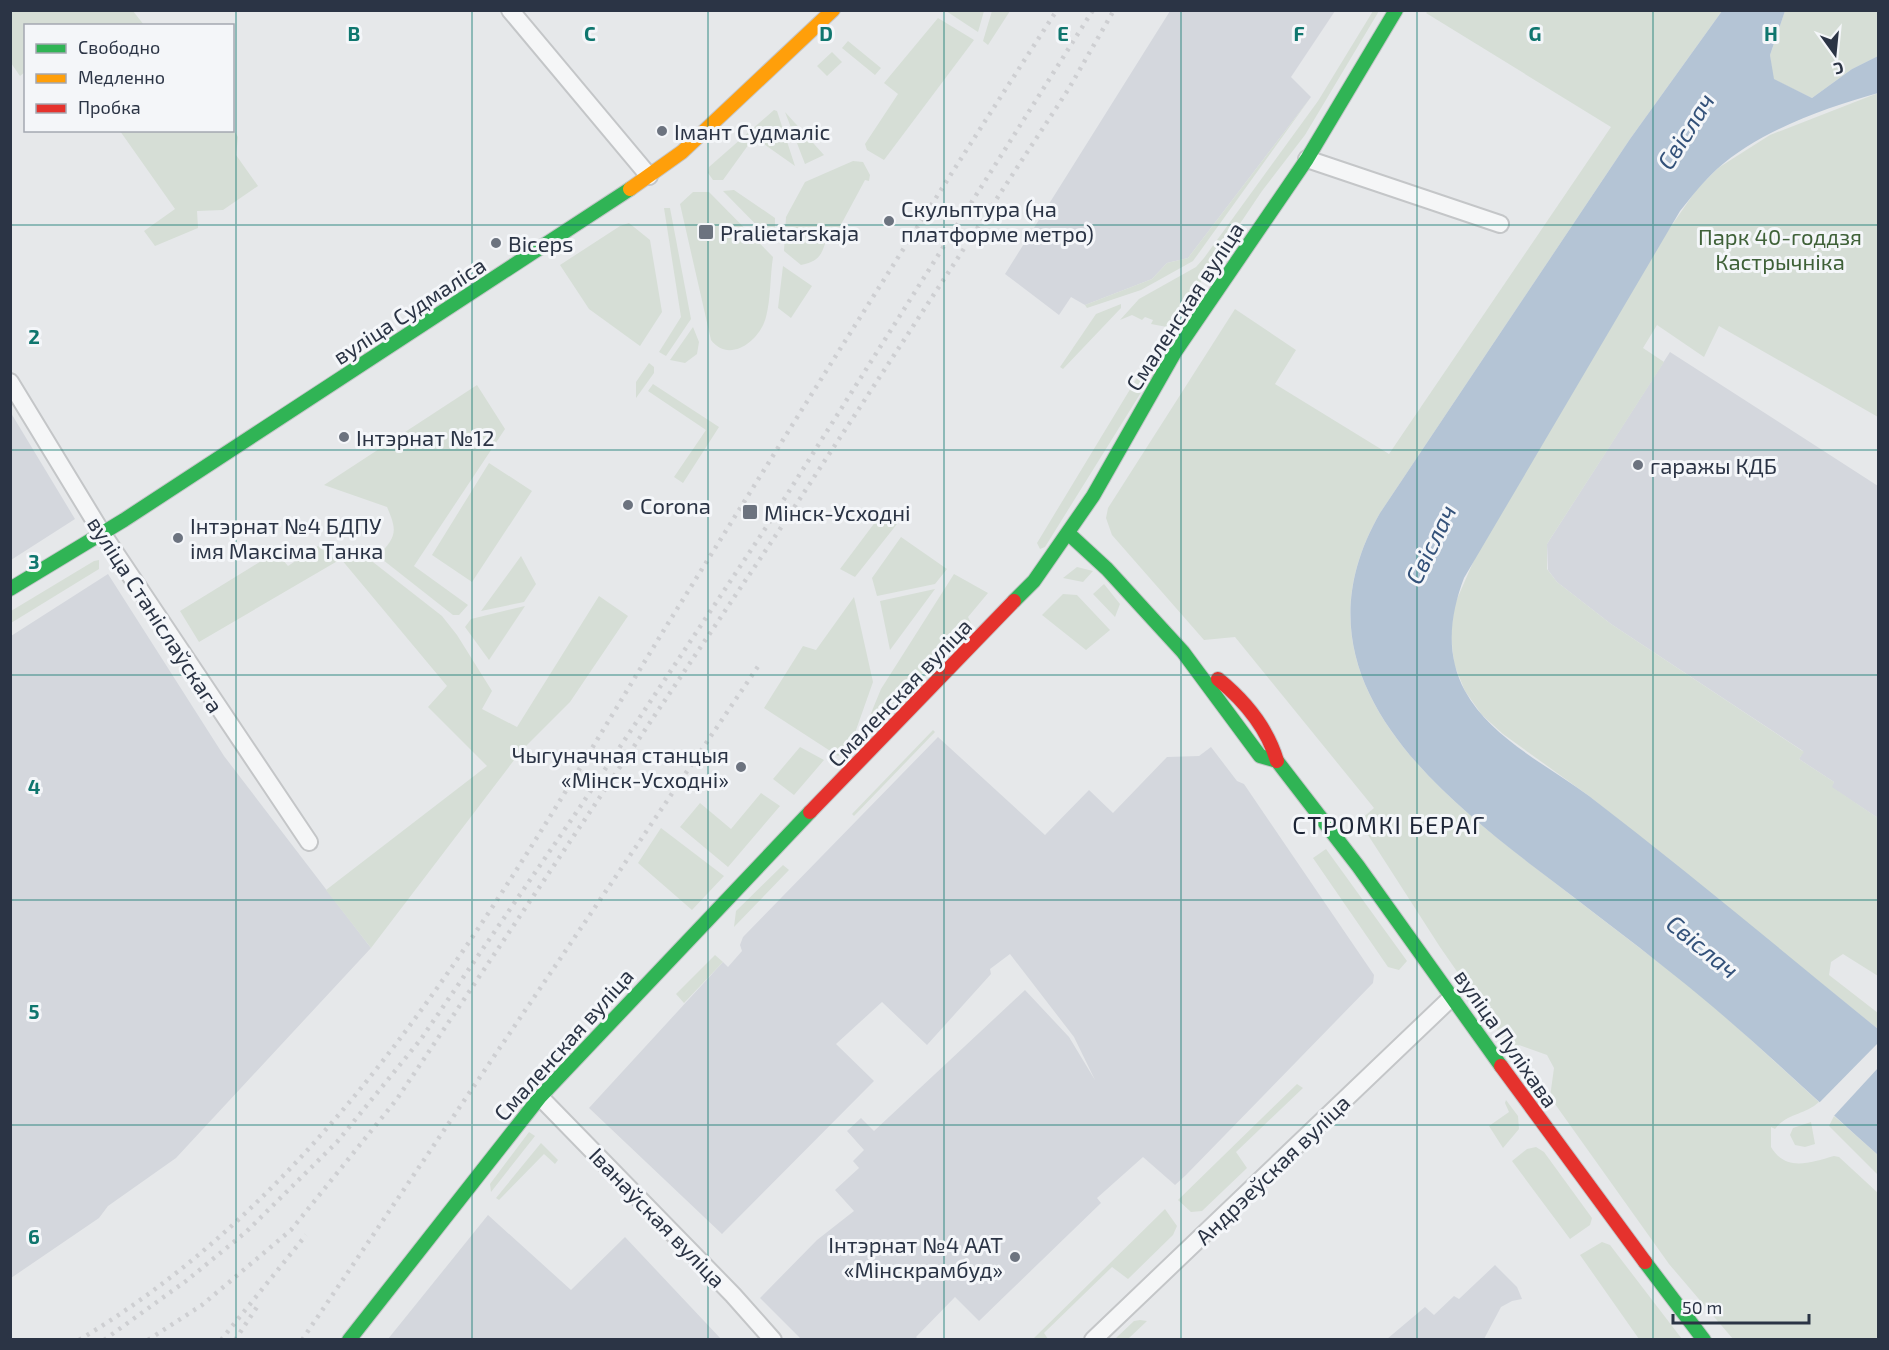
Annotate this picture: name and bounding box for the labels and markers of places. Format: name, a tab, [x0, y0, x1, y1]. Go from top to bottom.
place label: Імант Судмаліс	[674, 118, 830, 145]
marker: Імант Судмаліс	[655, 124, 669, 138]
place label: Скульптура (на платформе метро)	[901, 195, 1094, 246]
marker: Скульптура (на платформе метро)	[882, 214, 896, 228]
place label: Pralietarskaja	[720, 219, 859, 246]
marker: Pralietarskaja	[697, 223, 715, 241]
place label: Biceps	[508, 230, 573, 256]
marker: Biceps	[489, 236, 503, 250]
place label: Інтэрнат №12	[356, 424, 495, 450]
marker: Інтэрнат №12	[337, 430, 351, 444]
place label: гаражы КДБ	[1650, 452, 1777, 478]
marker: гаражы КДБ	[1631, 458, 1645, 472]
place label: Corona	[640, 492, 711, 518]
marker: Corona	[621, 498, 635, 512]
place label: Мінск-Усходні	[764, 499, 911, 525]
marker: Мінск-Усходні	[741, 503, 759, 521]
place label: Інтэрнат №4 БДПУ імя Максіма Танка	[190, 512, 384, 563]
marker: Інтэрнат №4 БДПУ імя Максіма Танка	[171, 531, 185, 545]
place label: Чыгуначная станцыя «Мінск-Усходні»	[512, 741, 729, 792]
marker: Чыгуначная станцыя «Мінск-Усходні»	[734, 760, 748, 774]
place label: Інтэрнат №4 ААТ «Мінскрамбуд»	[828, 1231, 1003, 1283]
marker: Інтэрнат №4 ААТ «Мінскрамбуд»	[1008, 1250, 1022, 1264]

